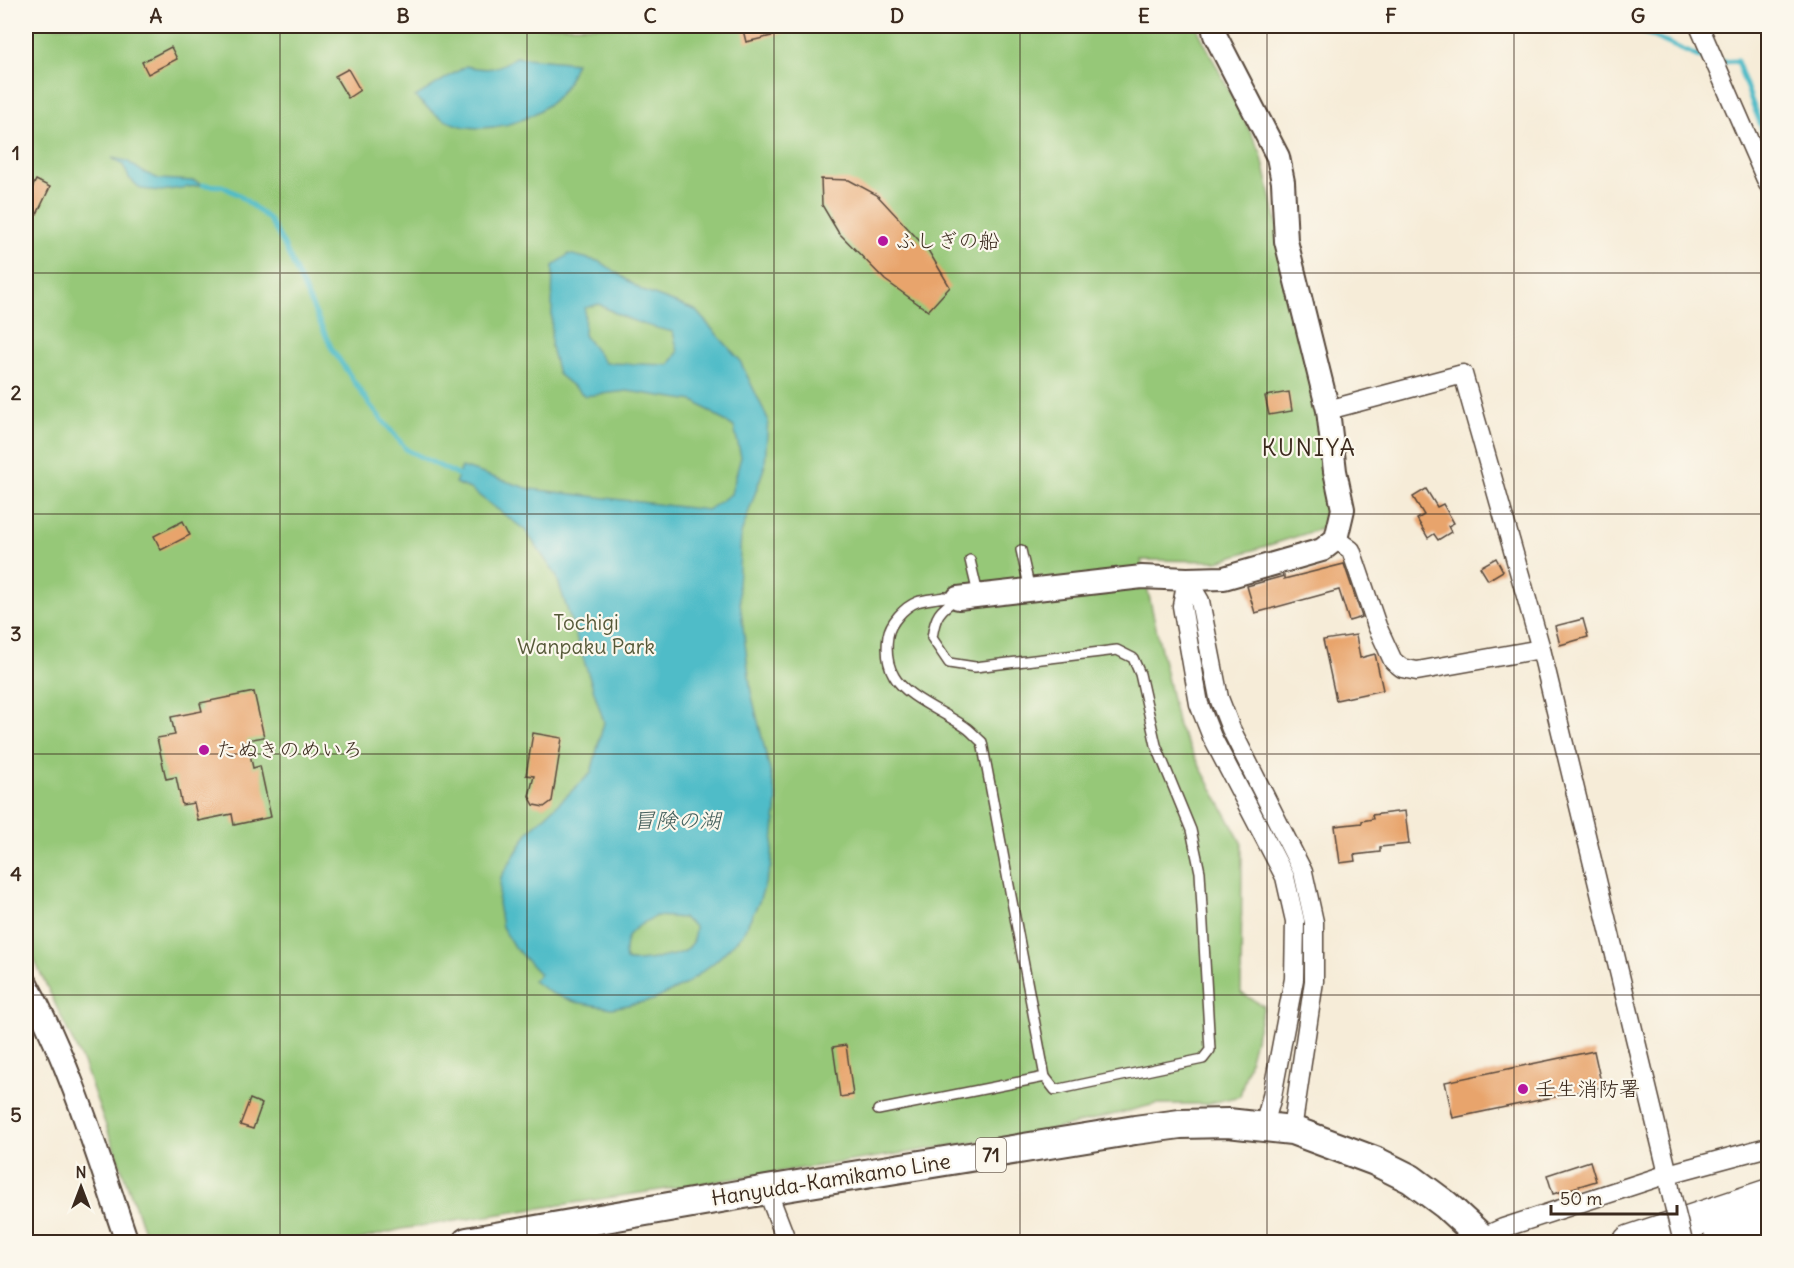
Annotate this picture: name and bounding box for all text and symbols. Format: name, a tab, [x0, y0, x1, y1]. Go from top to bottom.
text: A	[150, 3, 163, 28]
text: B	[396, 3, 410, 28]
text: C	[643, 3, 657, 28]
text: D	[890, 3, 904, 28]
text: E	[1138, 3, 1150, 28]
text: F	[1385, 3, 1397, 28]
text: G	[1631, 3, 1645, 28]
text: 1	[12, 140, 20, 165]
place label: ふしぎの船	[895, 227, 1000, 254]
marker: ふしぎの船	[876, 234, 890, 248]
text: 2	[11, 380, 22, 405]
district label: KUNIYA	[1262, 432, 1356, 462]
park label: Tochigi Wanpaku Park	[517, 609, 655, 660]
text: 3	[10, 621, 22, 646]
place label: たぬきのめいろ	[216, 736, 363, 763]
marker: たぬきのめいろ	[197, 743, 211, 757]
water label: 冒険の湖	[633, 806, 723, 834]
text: 4	[10, 861, 22, 886]
place label: 壬生消防署	[1535, 1075, 1640, 1102]
marker: 壬生消防署	[1516, 1082, 1530, 1096]
text: 5	[10, 1102, 22, 1127]
road number: 71	[976, 1138, 1006, 1172]
street label: Hanyuda-Kamikamo Line	[710, 1147, 952, 1212]
north arrow	[51, 1157, 111, 1217]
text: N	[75, 1162, 87, 1182]
scale bar	[1551, 1178, 1677, 1216]
text: 50 m	[1560, 1187, 1602, 1210]

